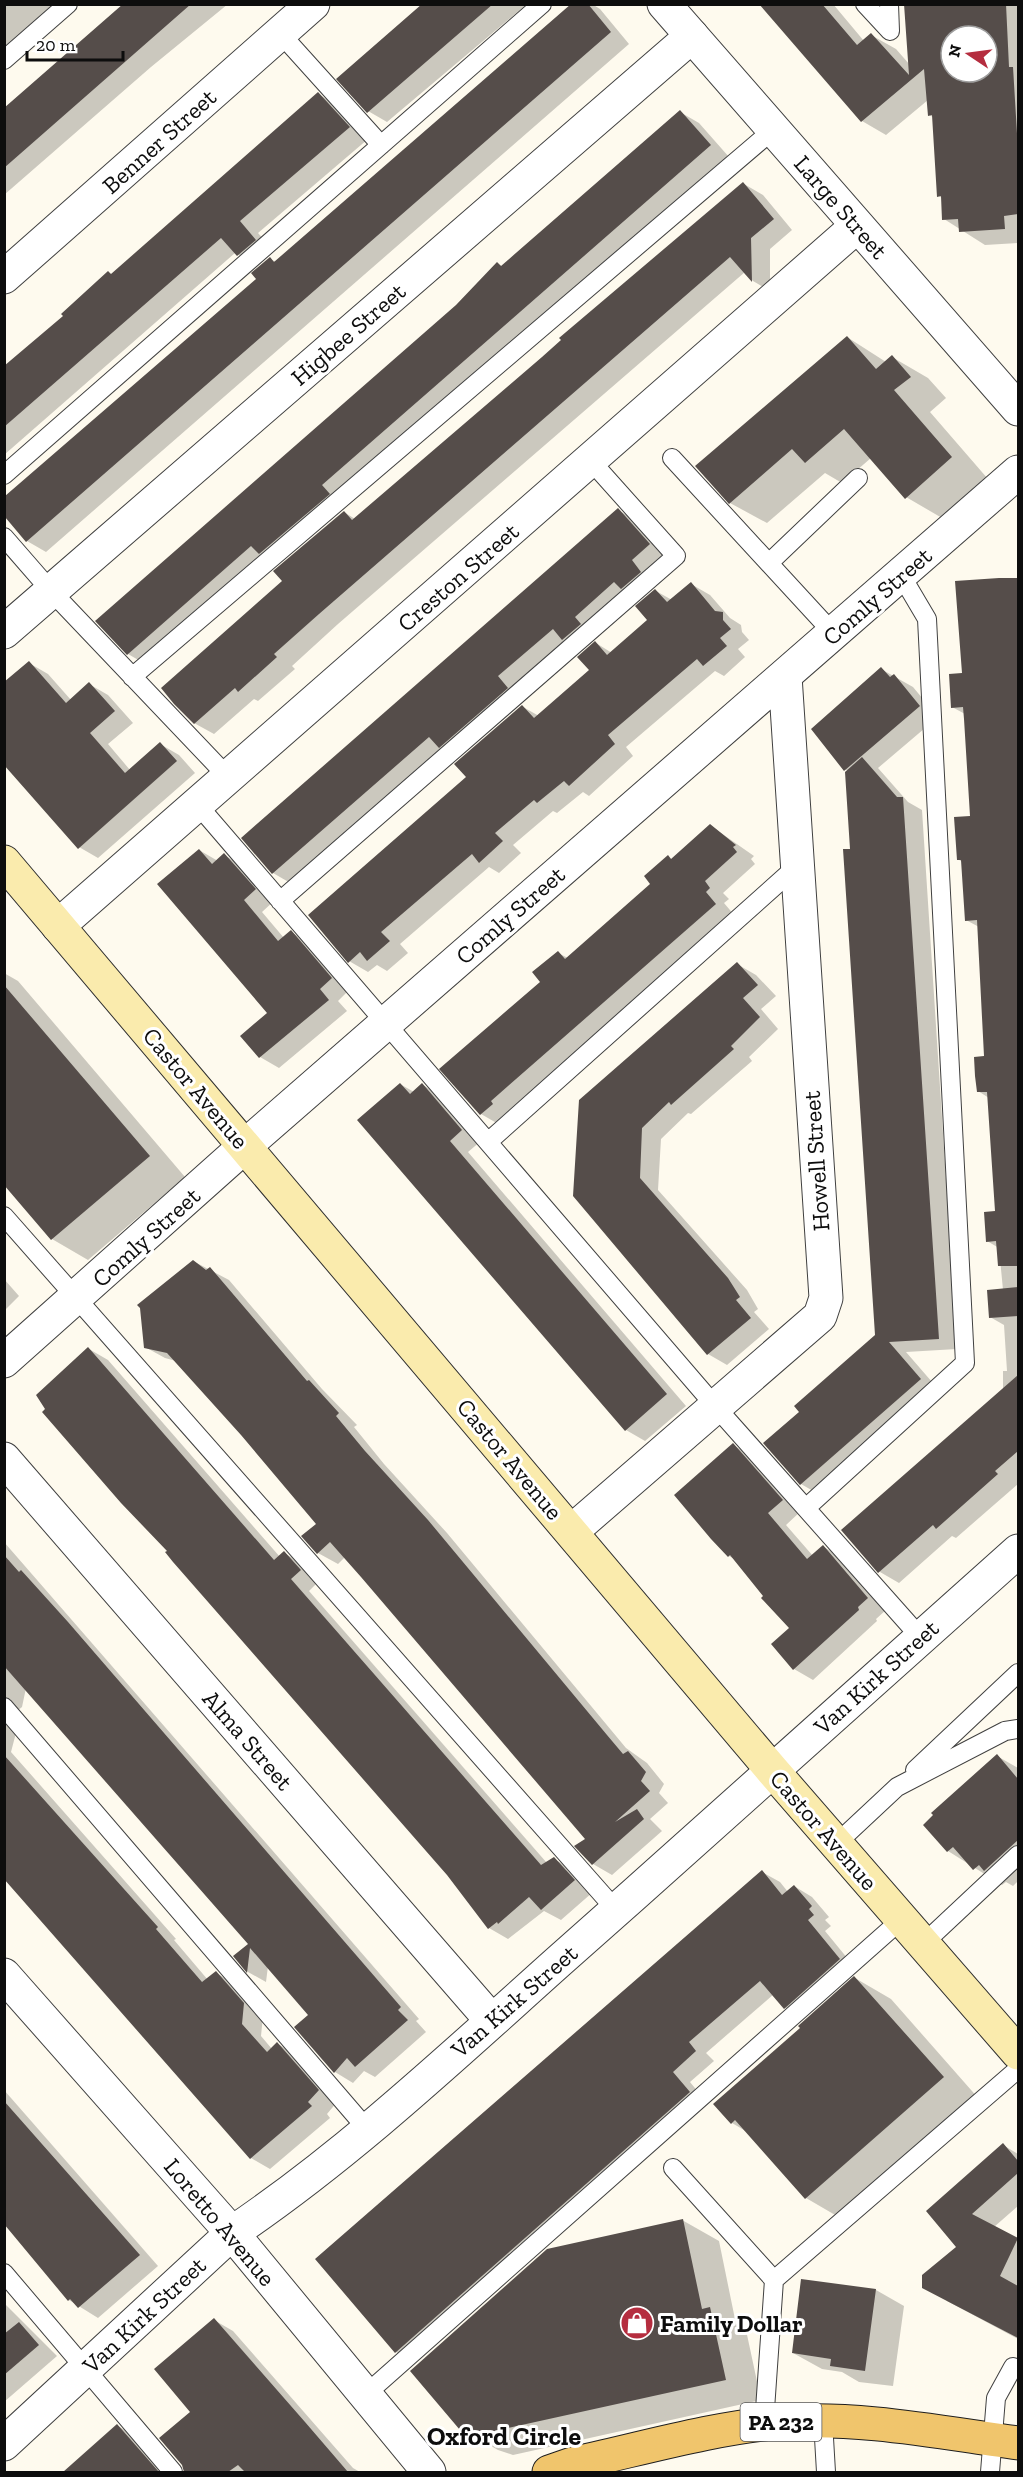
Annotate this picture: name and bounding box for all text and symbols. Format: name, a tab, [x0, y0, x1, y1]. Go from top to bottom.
scale bar	[27, 24, 123, 62]
north arrow	[939, 24, 999, 84]
text: 20 m	[36, 34, 76, 56]
text: N	[944, 43, 965, 59]
street label: Benner Street	[96, 82, 222, 200]
street label: Large Street	[788, 149, 894, 265]
street label: Higbee Street	[285, 276, 411, 392]
street label: Creston Street	[391, 516, 525, 637]
street label: Comly Street	[817, 541, 938, 651]
street label: Comly Street	[450, 860, 571, 970]
street label: Castor Avenue	[137, 1022, 255, 1154]
street label: Howell Street	[797, 1090, 835, 1232]
street label: Comly Street	[86, 1181, 206, 1293]
street label: Castor Avenue	[451, 1393, 569, 1525]
street label: Van Kirk Street	[807, 1613, 945, 1741]
street label: Alma Street	[197, 1684, 299, 1796]
street label: Castor Avenue	[764, 1764, 884, 1896]
street label: Van Kirk Street	[444, 1938, 583, 2064]
street label: Loretto Avenue	[158, 2152, 282, 2292]
street label: Van Kirk Street	[76, 2250, 212, 2380]
shop icon: Family Dollar	[619, 2305, 655, 2341]
place label: Family Dollar	[660, 2309, 803, 2338]
road number: PA 232	[740, 2403, 822, 2441]
district label: Oxford Circle	[427, 2420, 581, 2452]

